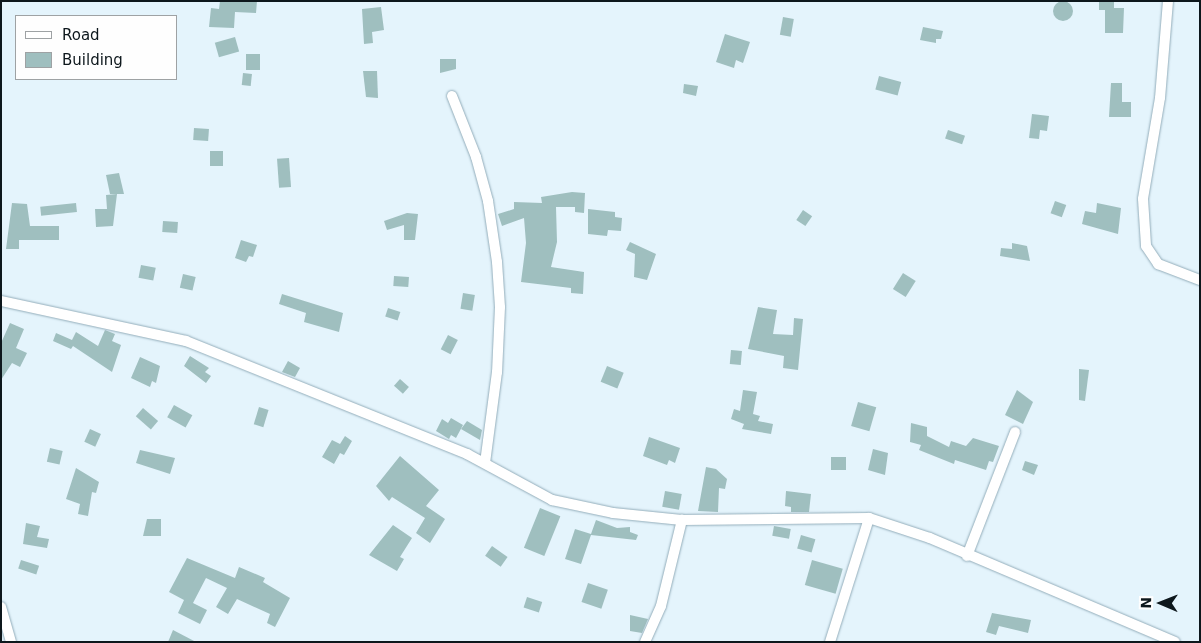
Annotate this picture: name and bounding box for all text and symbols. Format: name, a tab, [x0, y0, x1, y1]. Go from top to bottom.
legend	[15, 15, 178, 80]
text: Road	[62, 26, 100, 44]
text: Building	[62, 51, 123, 69]
north arrow	[1136, 578, 1186, 628]
text: N	[1138, 597, 1154, 609]

